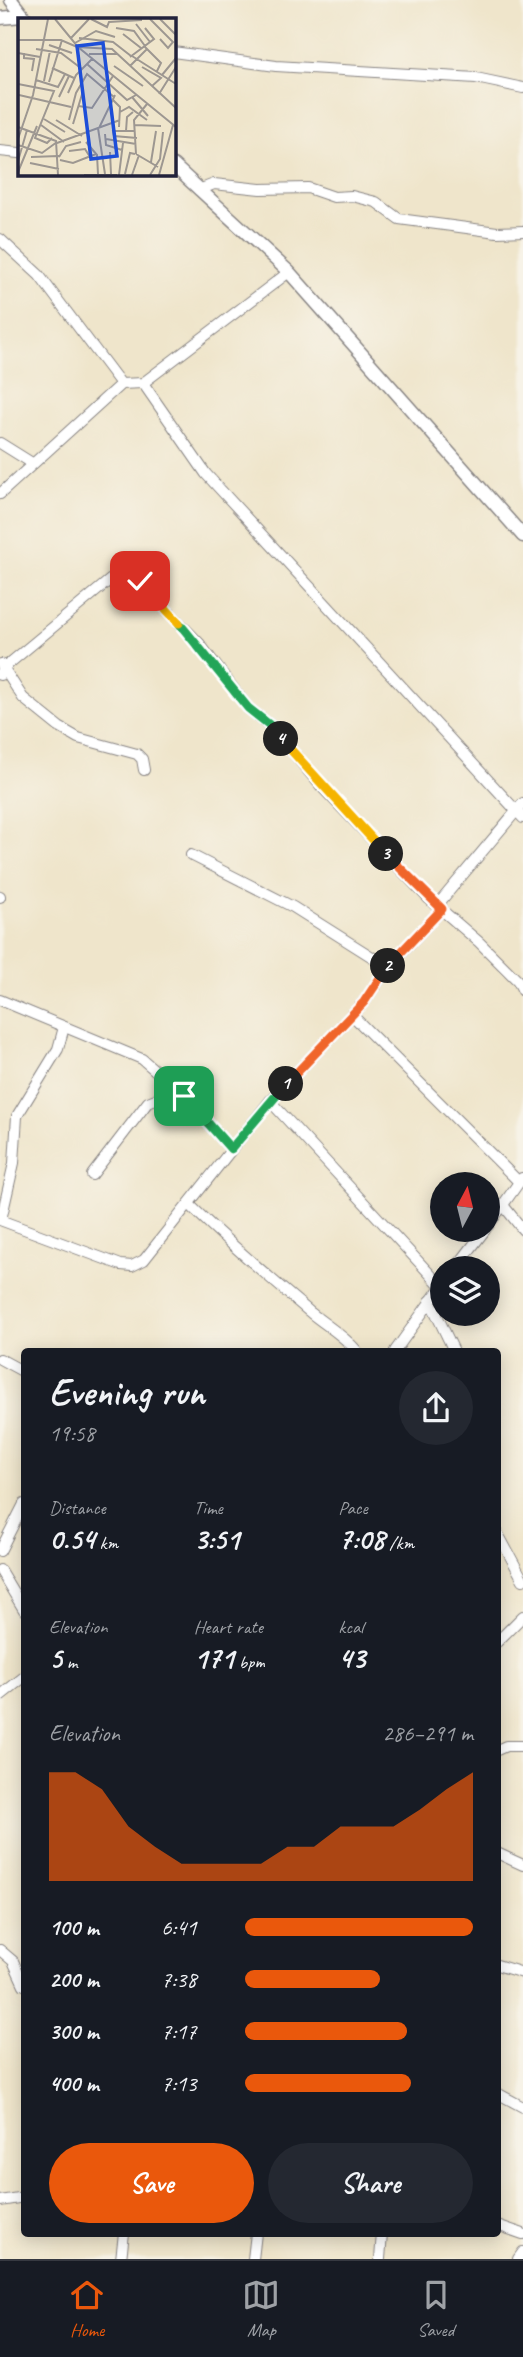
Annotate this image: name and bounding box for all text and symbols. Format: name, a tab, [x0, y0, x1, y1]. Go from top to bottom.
inset map	[18, 18, 175, 175]
pin	[110, 551, 170, 611]
icon: check	[121, 562, 159, 600]
pin: 4	[264, 722, 298, 756]
text: 4	[276, 726, 285, 750]
pin: 3	[368, 836, 404, 872]
text: 3	[381, 841, 390, 865]
pin: 2	[370, 948, 406, 984]
text: 2	[383, 953, 392, 977]
pin	[154, 1066, 214, 1126]
pin: 1	[268, 1066, 304, 1102]
text: 1	[281, 1071, 290, 1095]
icon: arrive	[165, 1077, 203, 1115]
north arrow	[430, 1172, 500, 1242]
map controls	[430, 1172, 500, 1326]
button: layers	[430, 1256, 500, 1326]
text: Evening run	[49, 1369, 205, 1416]
button: share	[399, 1371, 473, 1445]
text: 19:58	[49, 1419, 95, 1448]
text: Distance	[49, 1496, 106, 1520]
text: Time	[194, 1496, 223, 1520]
text: Pace	[338, 1496, 368, 1520]
text: 0.54	[49, 1520, 95, 1558]
text: 3:51	[194, 1520, 240, 1558]
text: 7:08	[338, 1520, 385, 1558]
text: km	[95, 1531, 118, 1555]
text: /km	[385, 1531, 414, 1555]
text: Elevation	[49, 1615, 107, 1639]
text: Heart rate	[194, 1615, 263, 1639]
text: kcal	[338, 1615, 363, 1639]
text: 5	[49, 1639, 62, 1677]
text: 171	[194, 1639, 234, 1677]
text: 43	[338, 1639, 365, 1677]
text: m	[62, 1650, 77, 1674]
text: bpm	[234, 1650, 265, 1674]
text: Elevation	[49, 1719, 120, 1748]
text: 286–291 m	[382, 1719, 473, 1748]
text: 100 m	[49, 1913, 99, 1942]
text: 6:41	[161, 1913, 197, 1942]
text: 200 m	[49, 1965, 99, 1994]
text: 7:38	[161, 1965, 197, 1994]
text: 300 m	[49, 2017, 99, 2046]
text: 7:17	[161, 2017, 197, 2046]
text: 400 m	[49, 2069, 99, 2098]
text: 7:13	[161, 2069, 197, 2098]
button: Save	[49, 2143, 254, 2223]
button: Share	[268, 2143, 473, 2223]
tab: Home	[68, 2276, 106, 2342]
tab: Map	[242, 2276, 280, 2342]
tab: Saved	[417, 2276, 455, 2342]

